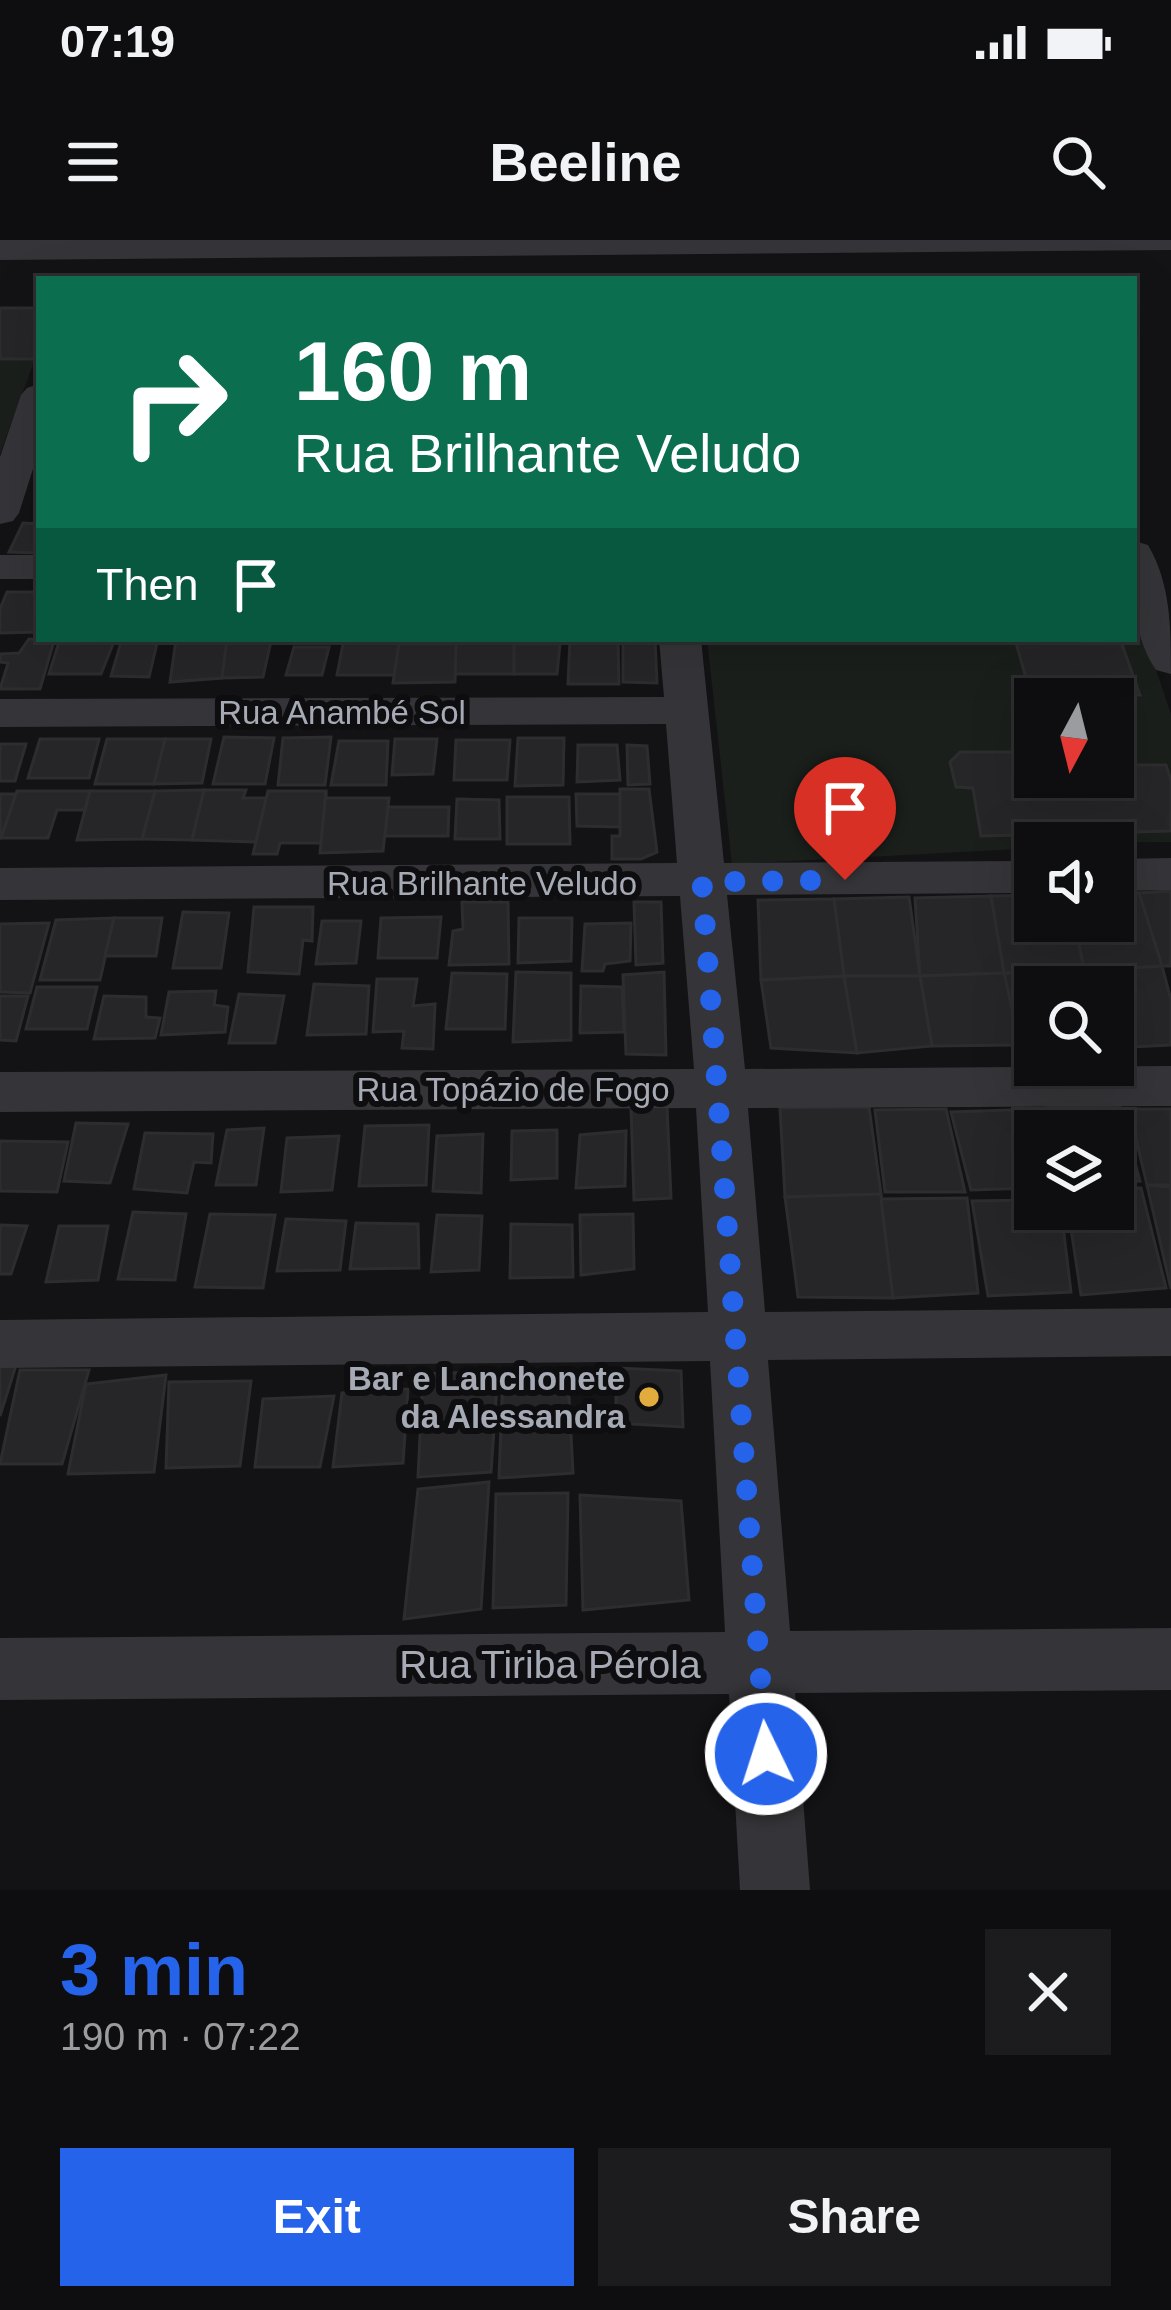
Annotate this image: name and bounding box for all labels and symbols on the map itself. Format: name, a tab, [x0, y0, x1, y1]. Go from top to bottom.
north arrow	[1014, 678, 1134, 798]
street label: Rua Anambé Sol	[218, 694, 466, 731]
pin	[794, 757, 896, 880]
street label: Rua Brilhante Veludo	[327, 865, 637, 902]
street label: Rua Topázio de Fogo	[356, 1071, 670, 1108]
place label: Bar e Lanchonete da Alessandra	[348, 1360, 626, 1435]
marker: Bar e Lanchonete da Alessandra	[636, 1384, 662, 1410]
street label: Rua Tiriba Pérola	[399, 1643, 701, 1686]
position arrow	[703, 1691, 829, 1817]

